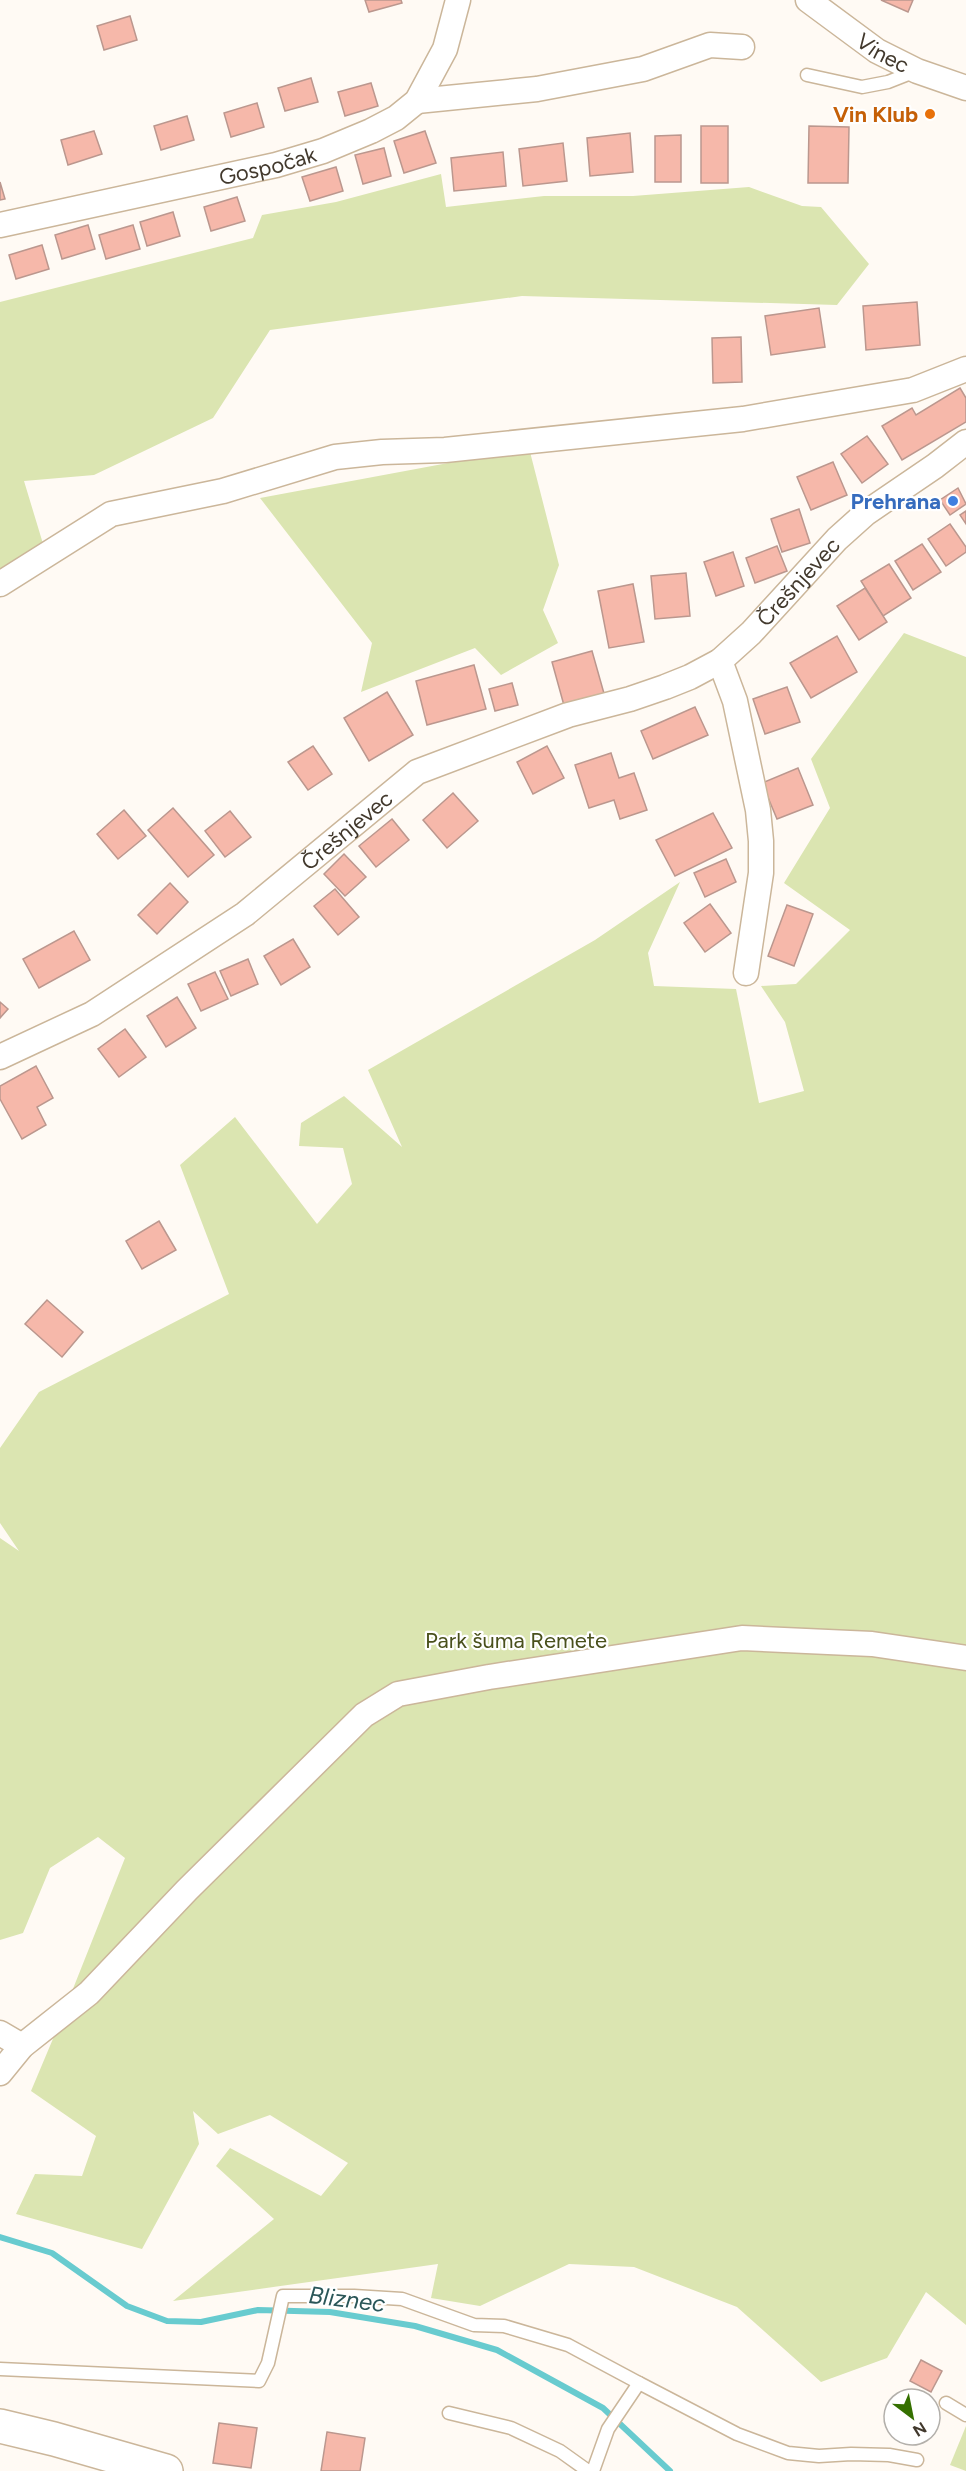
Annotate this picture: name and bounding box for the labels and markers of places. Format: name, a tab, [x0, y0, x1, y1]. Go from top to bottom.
place label: Vin Klub	[833, 101, 918, 128]
marker: Vin Klub	[923, 107, 937, 121]
place label: Prehrana	[850, 488, 941, 515]
marker: Prehrana	[946, 494, 960, 508]

